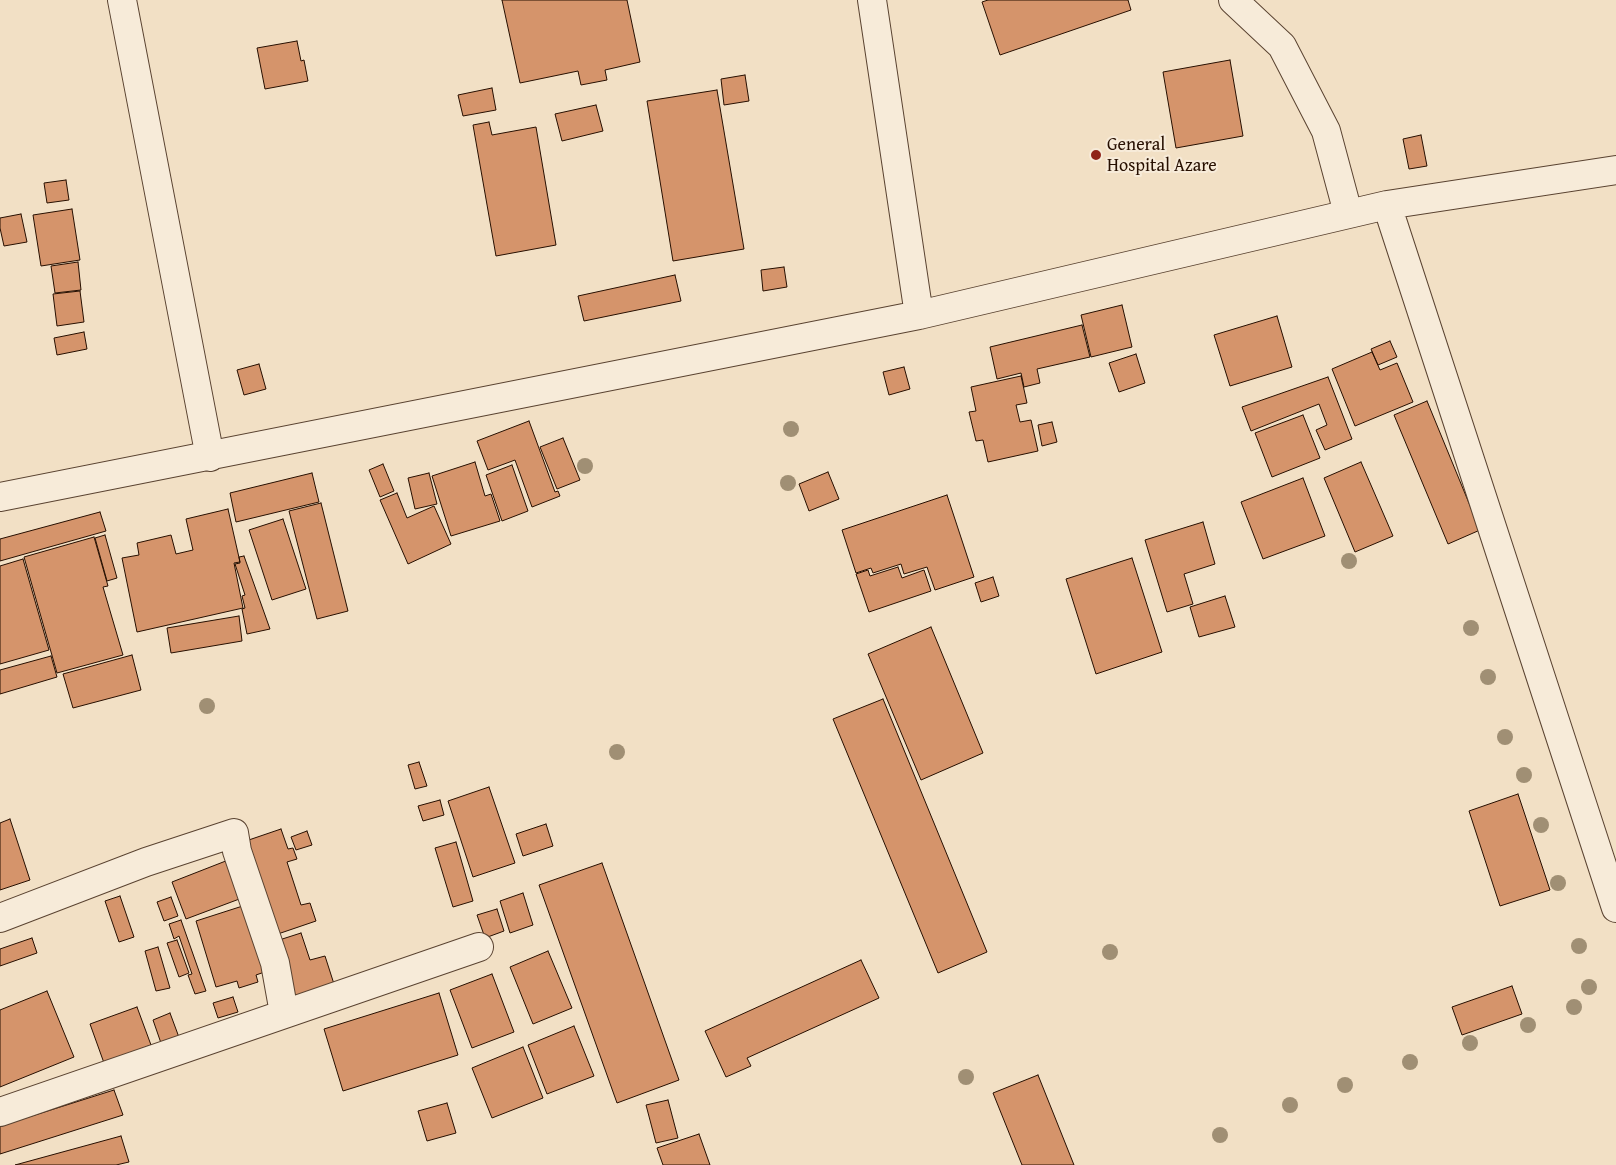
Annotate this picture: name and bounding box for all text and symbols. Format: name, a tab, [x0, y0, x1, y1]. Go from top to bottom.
place label: General Hospital Azare	[1107, 134, 1217, 176]
marker: General Hospital Azare	[1089, 148, 1103, 162]

